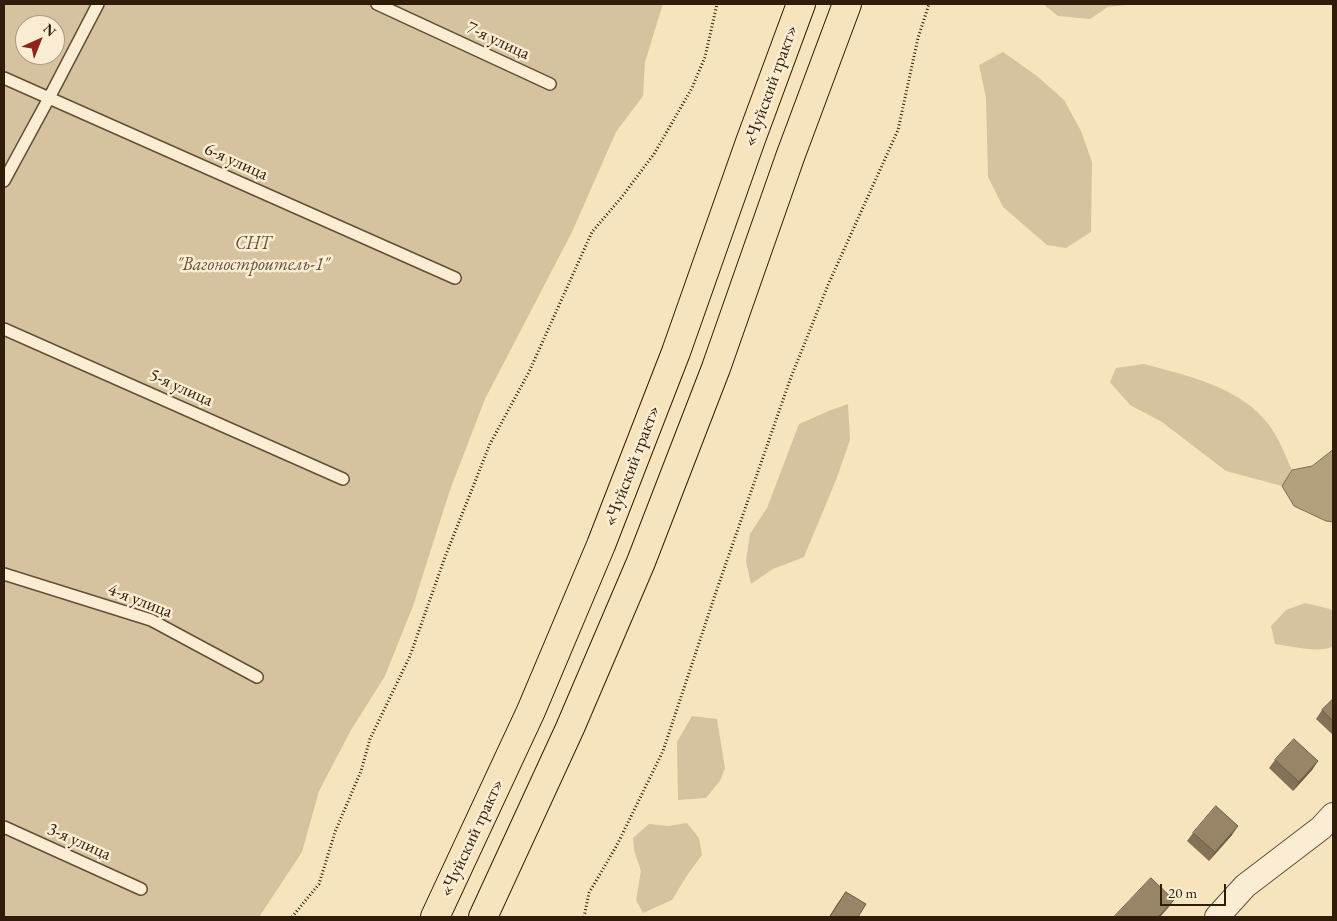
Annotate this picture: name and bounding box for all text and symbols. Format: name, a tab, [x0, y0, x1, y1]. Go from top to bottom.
north arrow	[15, 15, 65, 65]
street label: 7-я улица	[463, 17, 533, 65]
text: N	[39, 20, 60, 40]
street label: «Чуйский тракт»	[739, 22, 803, 150]
street label: 6-я улица	[201, 138, 271, 186]
park label: СНТ "Вагоностроитель-1"	[177, 233, 329, 276]
street label: 5-я улица	[146, 364, 216, 412]
street label: «Чуйский тракт»	[599, 402, 665, 530]
street label: 4-я улица	[105, 579, 175, 623]
street label: «Чуйский тракт»	[435, 775, 509, 901]
street label: 3-я улица	[44, 818, 114, 866]
scale bar	[1162, 874, 1228, 906]
text: 20 m	[1168, 883, 1197, 902]

